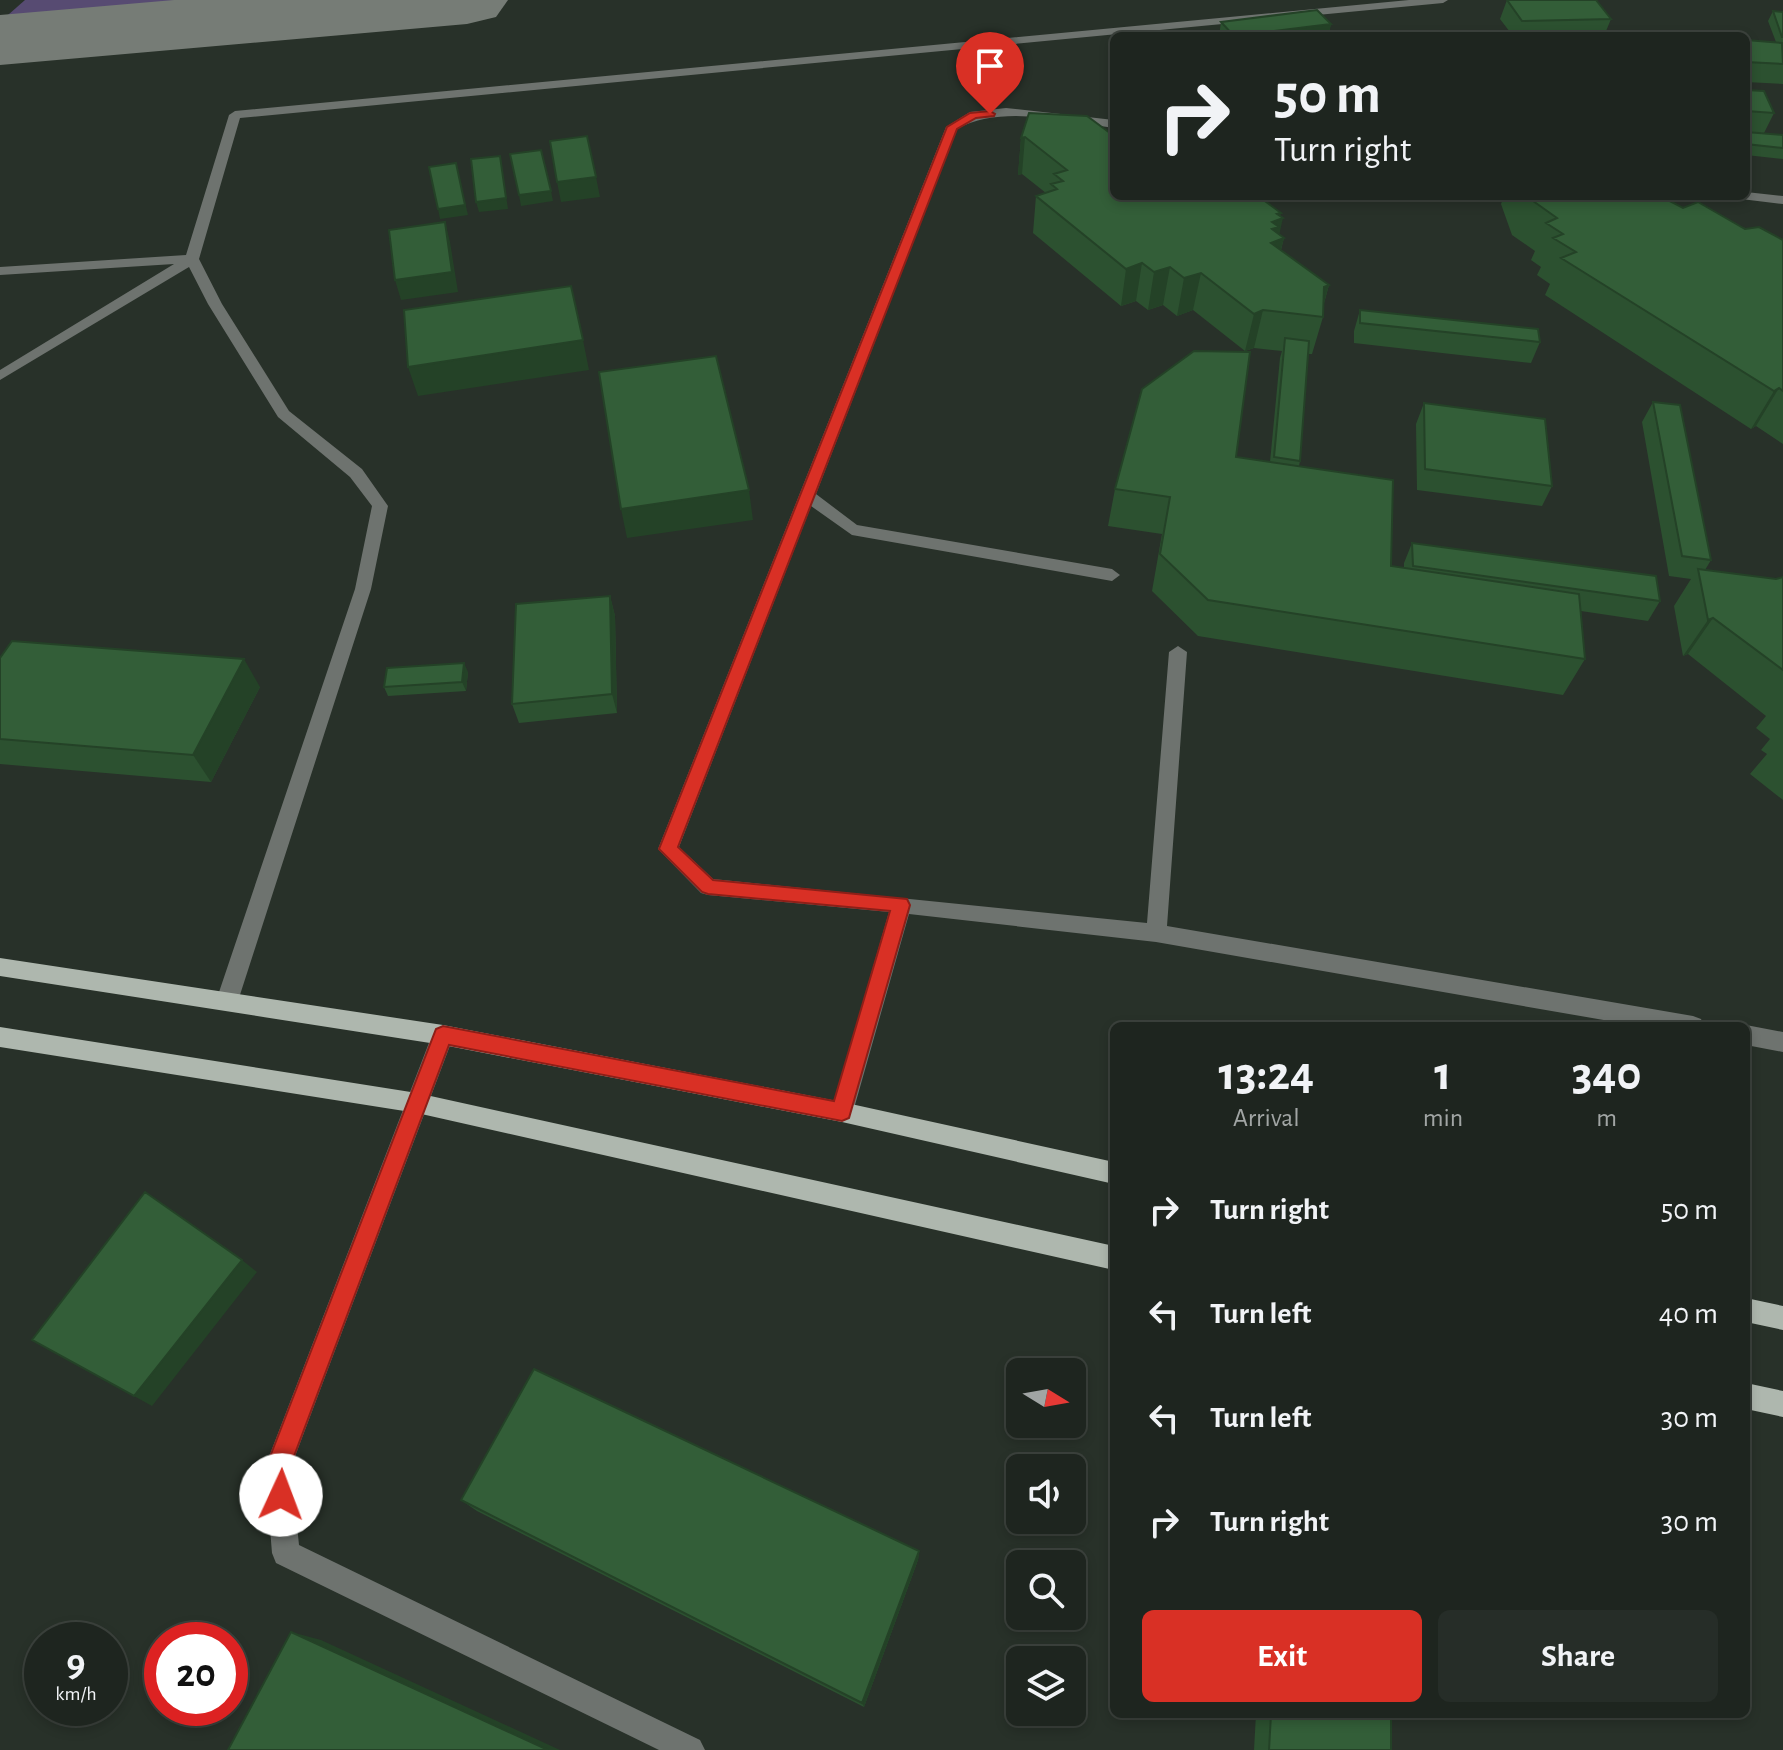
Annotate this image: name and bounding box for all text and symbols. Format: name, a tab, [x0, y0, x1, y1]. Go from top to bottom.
pin	[956, 32, 1024, 114]
icon: arrive	[968, 44, 1012, 88]
icon: right	[1142, 64, 1246, 168]
text: 50 m	[1274, 67, 1381, 123]
text: Turn right	[1274, 132, 1411, 168]
text: 13:24	[1218, 1051, 1314, 1099]
text: 1	[1434, 1051, 1452, 1099]
text: 340	[1572, 1051, 1641, 1099]
text: Arrival	[1233, 1105, 1300, 1131]
text: min	[1423, 1105, 1463, 1131]
text: m	[1596, 1105, 1617, 1131]
icon: right	[1142, 1188, 1186, 1232]
text: Turn right	[1210, 1195, 1329, 1225]
text: 50 m	[1661, 1195, 1718, 1225]
icon: left	[1142, 1292, 1186, 1336]
text: Turn left	[1210, 1299, 1311, 1329]
text: 40 m	[1659, 1299, 1718, 1329]
north arrow	[1006, 1358, 1086, 1438]
map controls	[1006, 1358, 1086, 1726]
icon: left	[1142, 1396, 1186, 1440]
text: Turn left	[1210, 1403, 1311, 1433]
text: 30 m	[1661, 1403, 1718, 1433]
position arrow	[239, 1453, 323, 1537]
button: sound	[1006, 1454, 1086, 1534]
icon: right	[1142, 1500, 1186, 1544]
text: Turn right	[1210, 1507, 1329, 1537]
text: 30 m	[1661, 1507, 1718, 1537]
button: search	[1006, 1550, 1086, 1630]
button: Exit	[1142, 1610, 1422, 1702]
button: Share	[1438, 1610, 1718, 1702]
speed limit sign: 20	[144, 1622, 248, 1726]
text: 9	[66, 1644, 86, 1684]
button: layers	[1006, 1646, 1086, 1726]
text: km/h	[55, 1684, 97, 1704]

